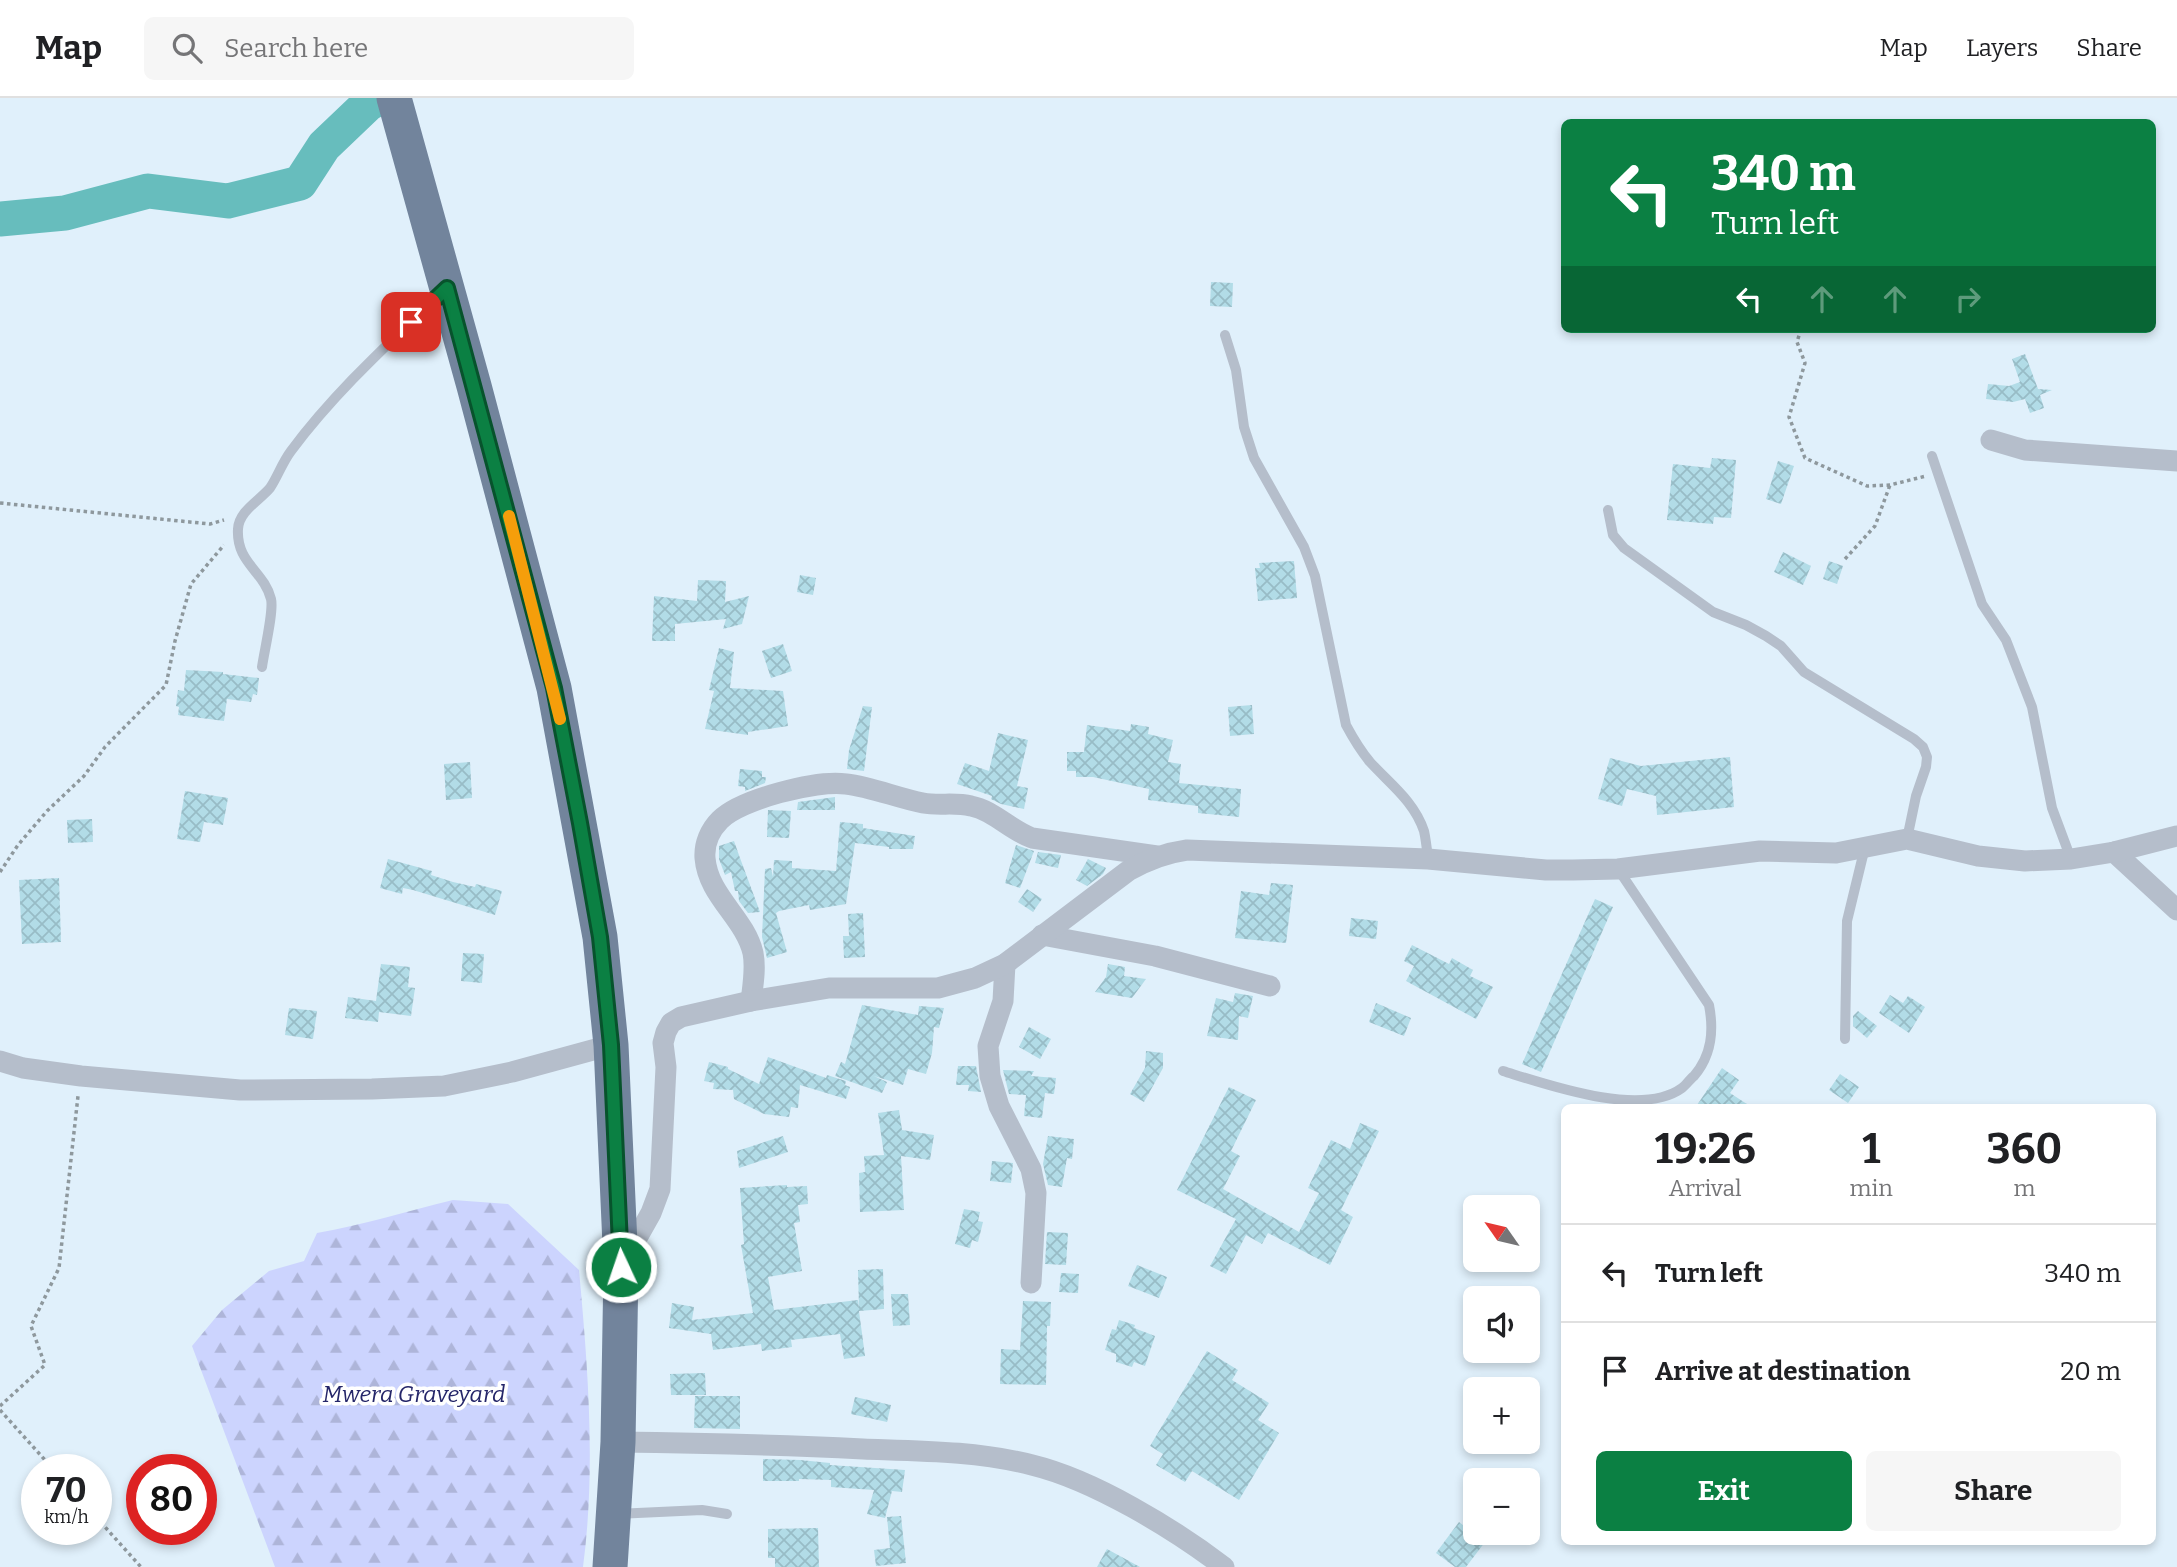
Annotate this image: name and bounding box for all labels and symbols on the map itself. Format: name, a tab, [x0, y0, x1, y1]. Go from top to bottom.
pin	[381, 292, 441, 352]
north arrow	[1463, 1195, 1540, 1272]
position arrow	[584, 1230, 658, 1304]
park label: Mwera Graveyard	[323, 1380, 505, 1408]
speed limit sign: 80	[126, 1454, 217, 1545]

